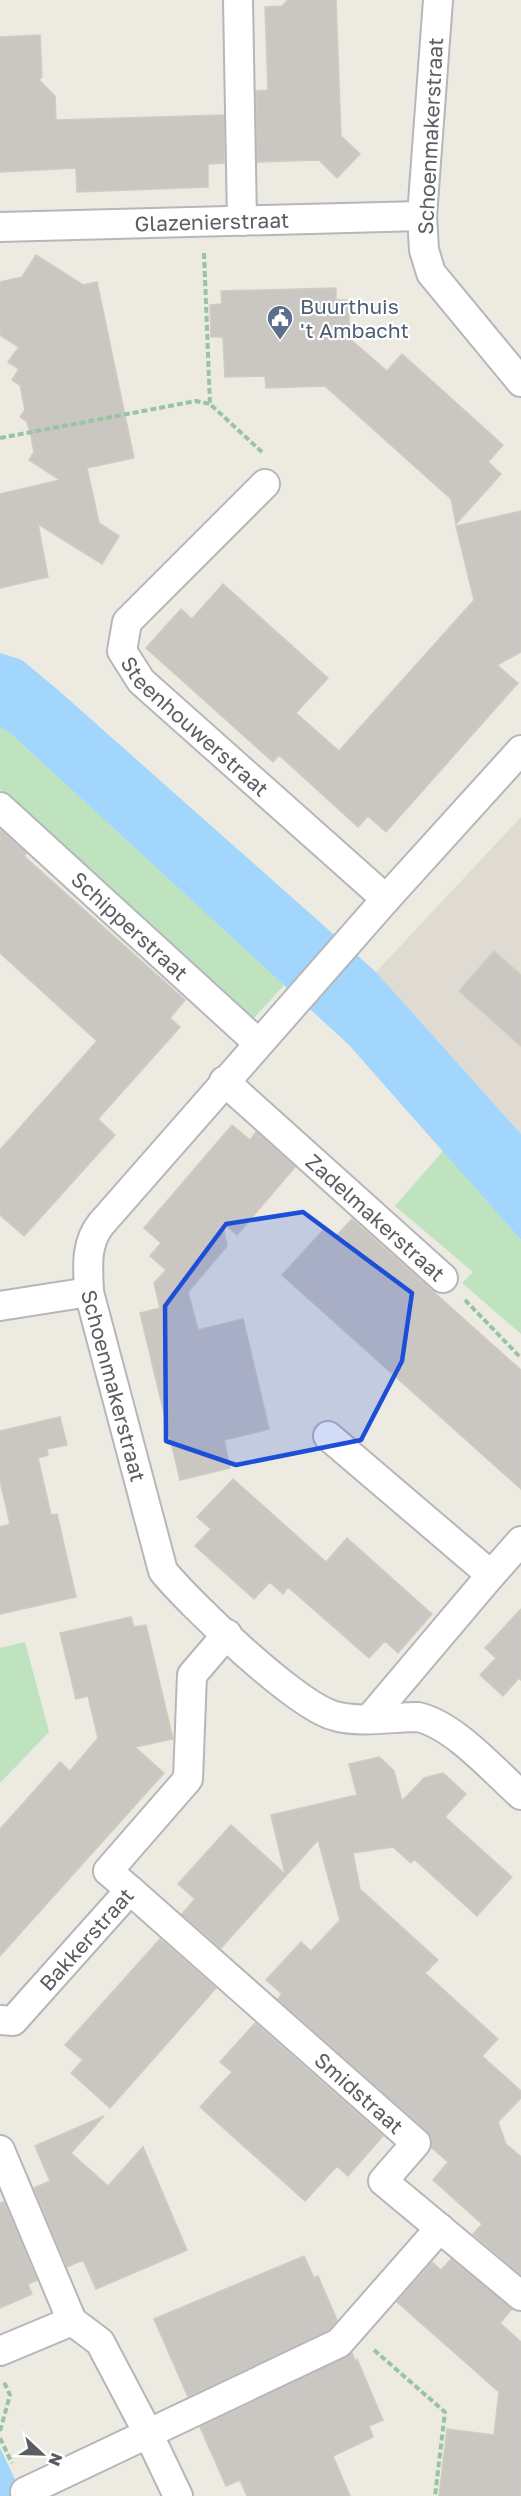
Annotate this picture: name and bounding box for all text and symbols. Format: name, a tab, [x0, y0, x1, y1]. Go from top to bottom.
street label: Schoenmakerstraat	[412, 37, 448, 235]
street label: Glazenierstraat	[134, 206, 290, 236]
place label: Buurthuis 't Ambacht	[300, 293, 409, 343]
public building icon: Buurthuis 't Ambacht	[265, 303, 295, 341]
street label: Steenhouwerstraat	[116, 651, 274, 802]
street label: Schipperstraat	[66, 866, 194, 986]
street label: Zadelmakerstraat	[301, 1148, 451, 1287]
street label: Schoenmakerstraat	[76, 1287, 152, 1484]
street label: Bakkerstraat	[34, 1882, 139, 1996]
street label: Smidstraat	[309, 2047, 409, 2139]
north arrow	[12, 2424, 72, 2484]
text: N	[44, 2450, 67, 2469]

